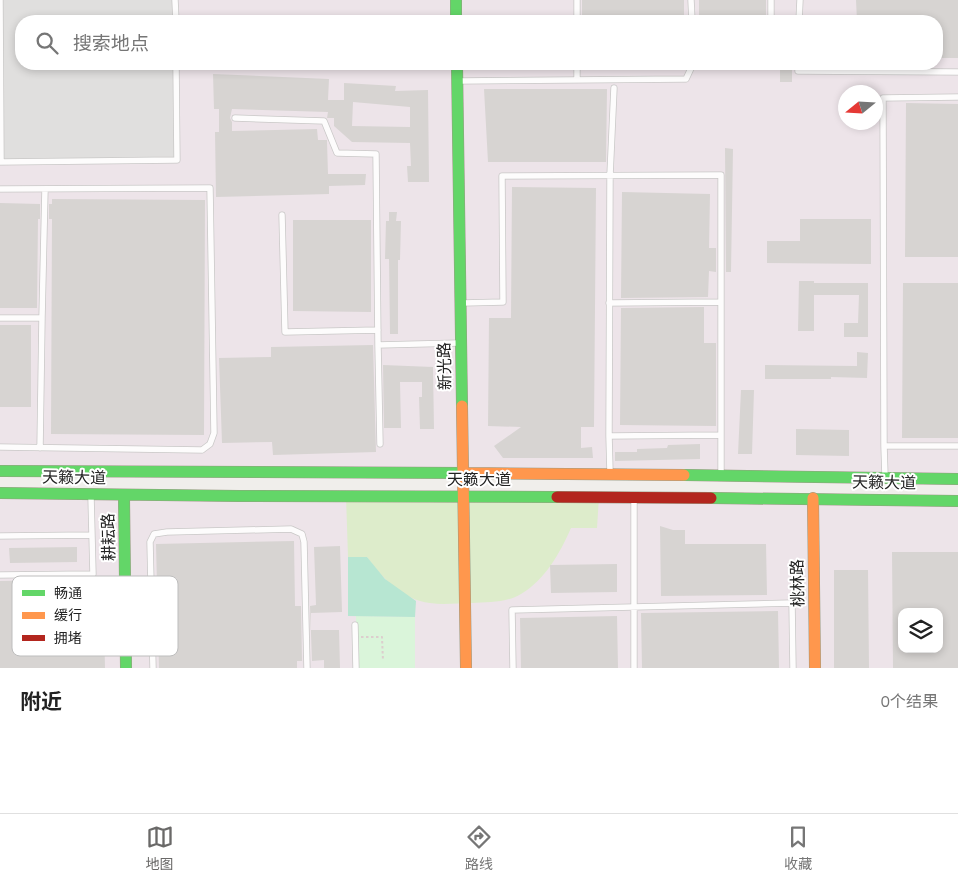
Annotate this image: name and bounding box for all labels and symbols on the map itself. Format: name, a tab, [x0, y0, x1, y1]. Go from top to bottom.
north arrow	[838, 85, 883, 130]
street label: 新光路	[434, 342, 456, 390]
street label: 天籁大道	[42, 466, 106, 490]
street label: 天籁大道	[447, 469, 511, 491]
street label: 天籁大道	[852, 471, 916, 495]
street label: 耕耘路	[98, 513, 120, 561]
street label: 桃林路	[787, 559, 809, 607]
legend	[12, 576, 178, 656]
text: 畅通	[54, 584, 82, 603]
text: 缓行	[54, 606, 82, 625]
text: 拥堵	[54, 629, 82, 648]

